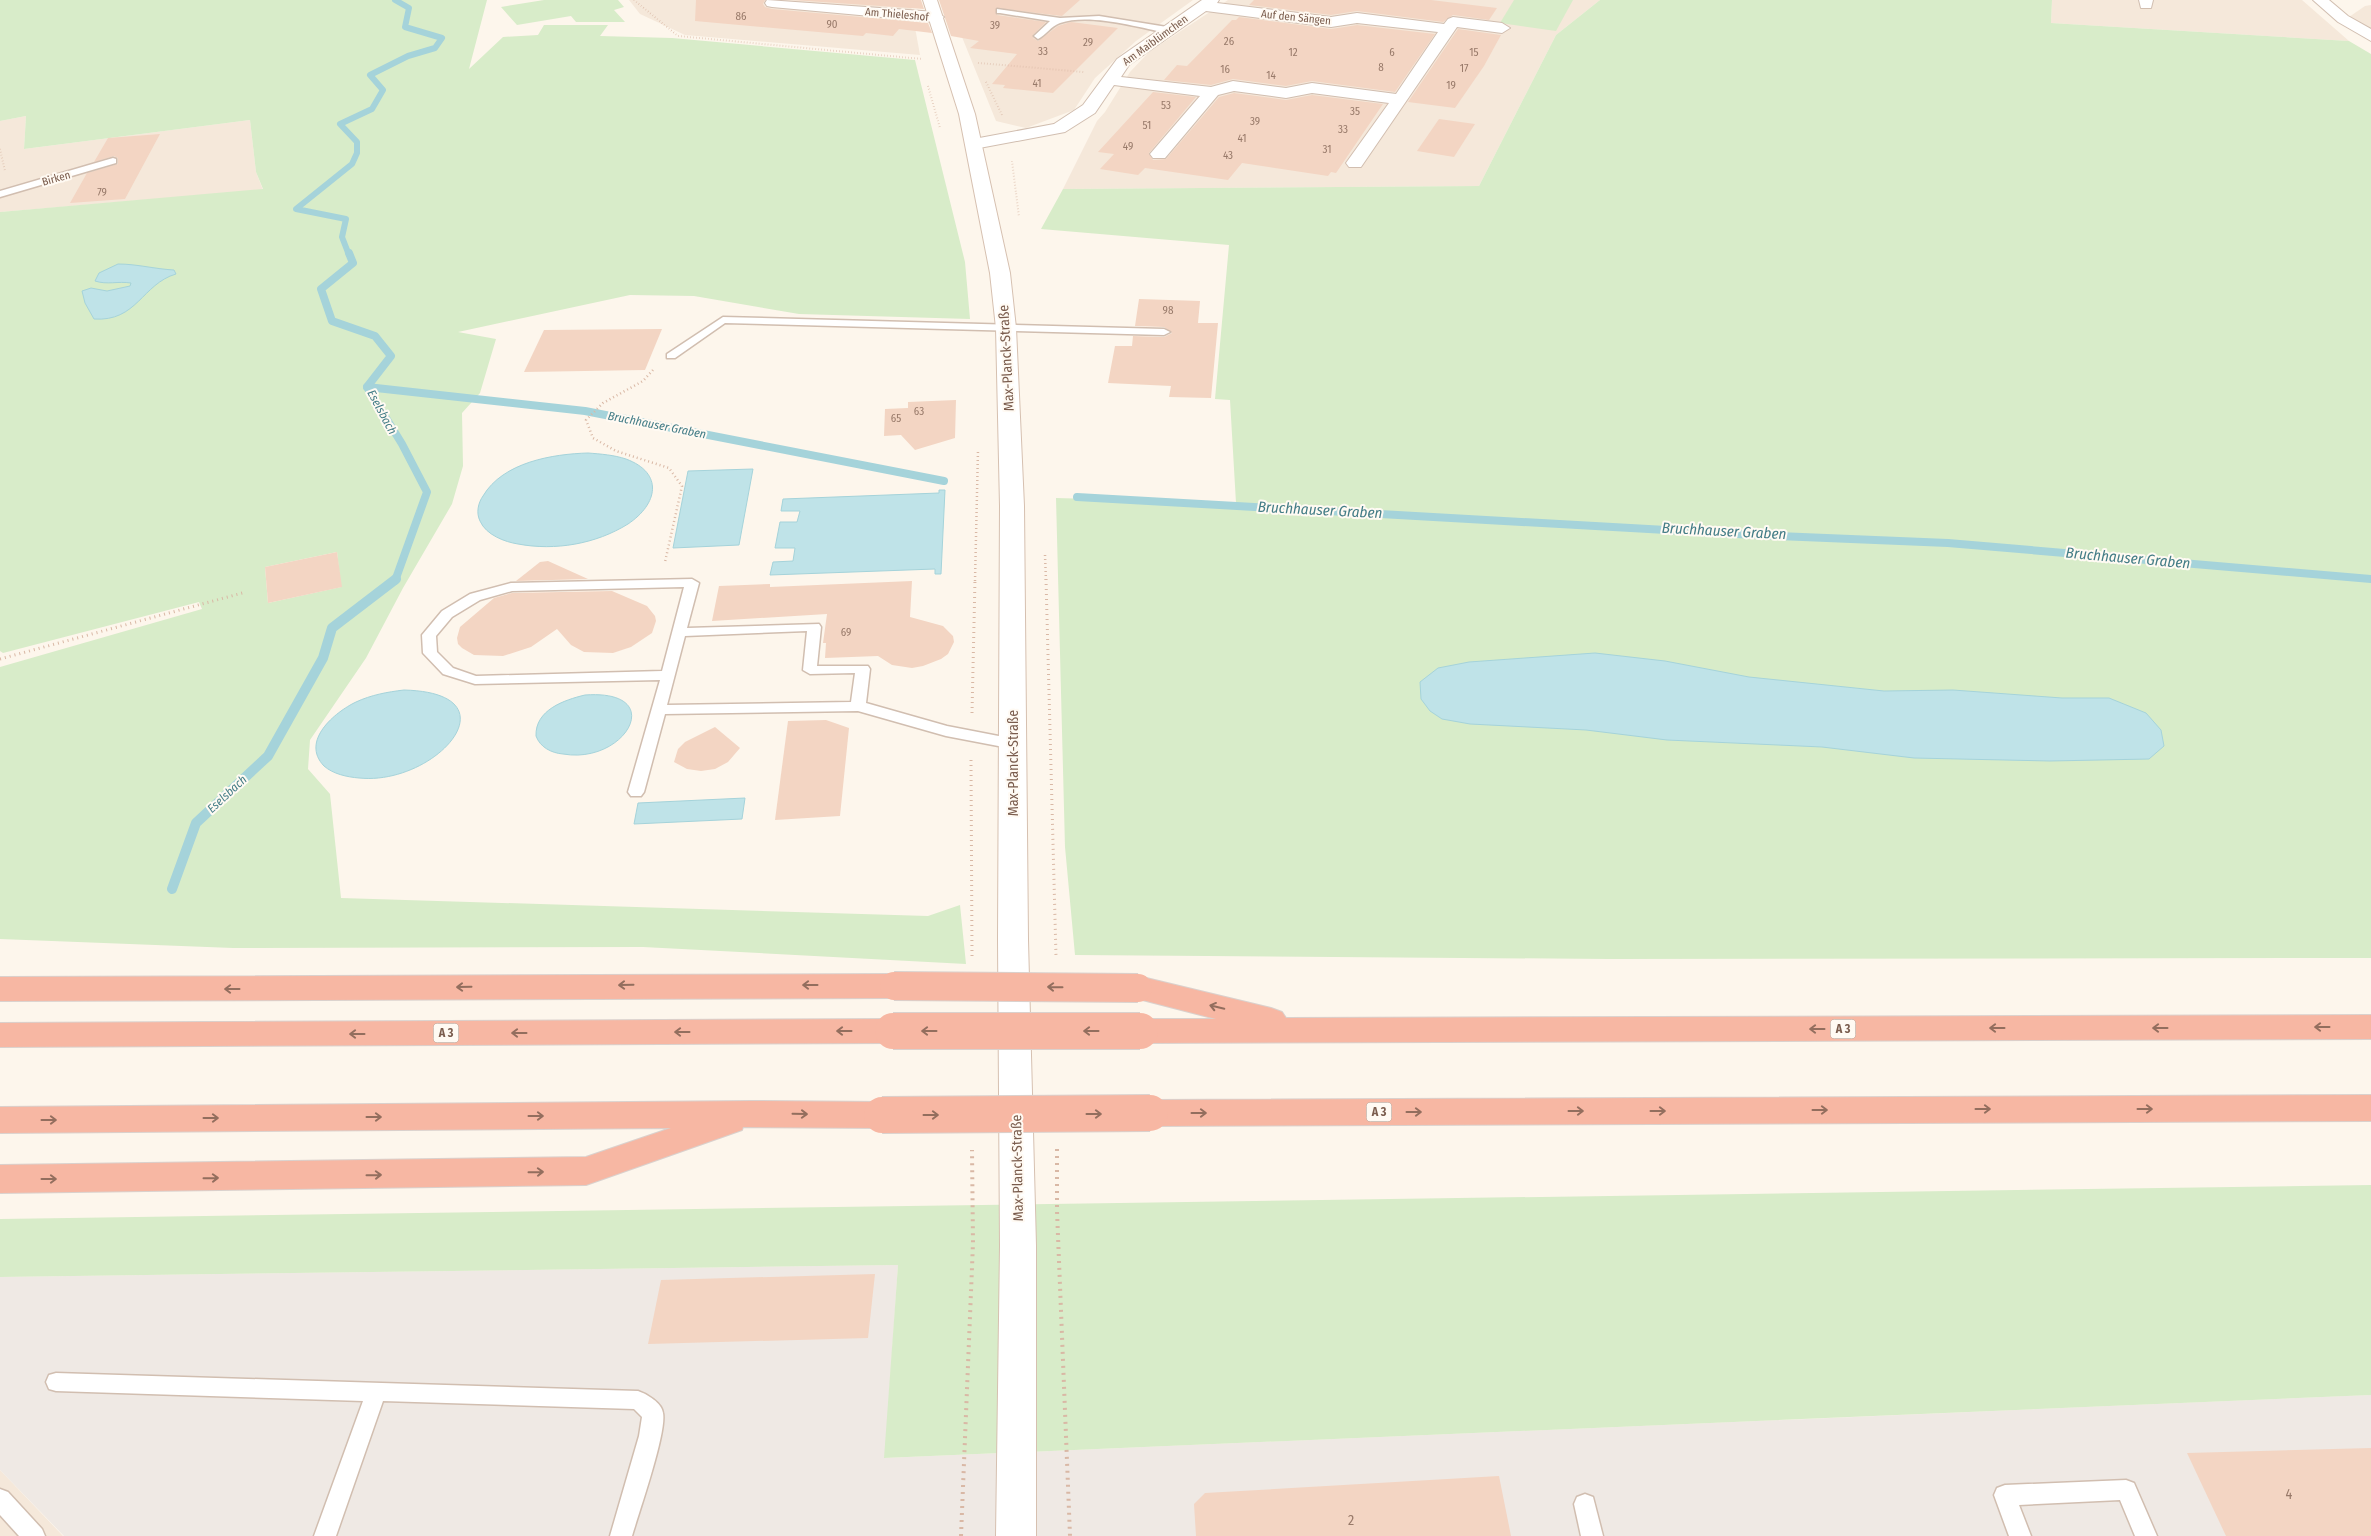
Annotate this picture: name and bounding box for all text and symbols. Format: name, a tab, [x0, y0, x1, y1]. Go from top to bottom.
street label: Am Thieleshof	[865, 5, 930, 24]
street label: Auf den Sängen	[1260, 7, 1331, 28]
house number: 86	[736, 10, 747, 23]
street label: Am Maiblümchen	[1120, 12, 1190, 68]
house number: 90	[826, 18, 838, 31]
house number: 39	[990, 19, 1000, 32]
house number: 26	[1224, 35, 1235, 48]
house number: 29	[1083, 36, 1093, 49]
house number: 33	[1038, 45, 1048, 58]
house number: 12	[1288, 46, 1298, 59]
house number: 6	[1389, 46, 1395, 59]
house number: 15	[1469, 46, 1479, 59]
house number: 8	[1378, 61, 1384, 74]
house number: 17	[1460, 62, 1469, 75]
house number: 16	[1220, 63, 1230, 76]
house number: 14	[1266, 69, 1276, 82]
house number: 41	[1032, 77, 1042, 90]
house number: 19	[1446, 79, 1456, 92]
house number: 53	[1161, 99, 1171, 112]
house number: 35	[1350, 105, 1360, 118]
house number: 39	[1250, 115, 1260, 128]
house number: 51	[1143, 119, 1151, 132]
house number: 33	[1338, 123, 1348, 136]
house number: 41	[1237, 132, 1247, 145]
house number: 49	[1123, 140, 1133, 153]
house number: 31	[1323, 143, 1332, 156]
house number: 43	[1223, 149, 1233, 162]
street label: Birken	[40, 168, 72, 189]
house number: 79	[97, 186, 107, 199]
street label: Max-Planck-Straße	[995, 304, 1018, 412]
house number: 98	[1163, 304, 1174, 317]
water label: Eselsbach	[364, 387, 400, 437]
house number: 63	[914, 405, 924, 418]
water label: Bruchhauser Graben	[607, 409, 707, 441]
house number: 65	[891, 412, 901, 425]
water label: Bruchhauser Graben	[1257, 498, 1383, 522]
water label: Bruchhauser Graben	[1661, 519, 1787, 543]
water label: Bruchhauser Graben	[2065, 544, 2191, 572]
house number: 69	[841, 626, 851, 639]
street label: Max-Planck-Straße	[1005, 710, 1022, 816]
water label: Eselsbach	[204, 772, 250, 816]
one-way arrow	[802, 980, 818, 990]
one-way arrow	[618, 981, 634, 990]
one-way arrow	[456, 982, 472, 992]
one-way arrow	[1047, 982, 1063, 992]
one-way arrow	[224, 984, 240, 994]
one-way arrow	[1210, 1002, 1226, 1011]
road number: A 3	[1830, 1020, 1856, 1038]
one-way arrow	[2315, 1022, 2331, 1032]
one-way arrow	[1990, 1023, 2006, 1033]
one-way arrow	[2152, 1023, 2168, 1033]
road number: A 3	[434, 1024, 458, 1042]
one-way arrow	[1810, 1024, 1826, 1034]
one-way arrow	[836, 1026, 852, 1036]
one-way arrow	[921, 1026, 937, 1036]
one-way arrow	[1083, 1026, 1100, 1036]
one-way arrow	[674, 1027, 690, 1037]
one-way arrow	[511, 1028, 528, 1038]
one-way arrow	[349, 1029, 365, 1039]
road number: A 3	[1366, 1102, 1392, 1122]
one-way arrow	[1974, 1104, 1990, 1114]
one-way arrow	[2136, 1104, 2153, 1114]
one-way arrow	[1812, 1105, 1828, 1115]
one-way arrow	[1568, 1106, 1584, 1116]
one-way arrow	[1649, 1106, 1665, 1116]
one-way arrow	[1405, 1107, 1421, 1117]
one-way arrow	[1190, 1108, 1206, 1118]
one-way arrow	[1085, 1109, 1101, 1119]
one-way arrow	[792, 1110, 808, 1119]
one-way arrow	[922, 1110, 939, 1120]
one-way arrow	[528, 1111, 544, 1121]
one-way arrow	[365, 1112, 381, 1122]
one-way arrow	[203, 1114, 219, 1123]
one-way arrow	[40, 1115, 56, 1125]
street label: Max-Planck-Straße	[1008, 1115, 1027, 1221]
one-way arrow	[528, 1167, 544, 1176]
one-way arrow	[365, 1170, 381, 1179]
one-way arrow	[202, 1173, 219, 1183]
one-way arrow	[40, 1174, 56, 1184]
house number: 4	[2286, 1486, 2293, 1503]
house number: 2	[1348, 1512, 1354, 1529]

